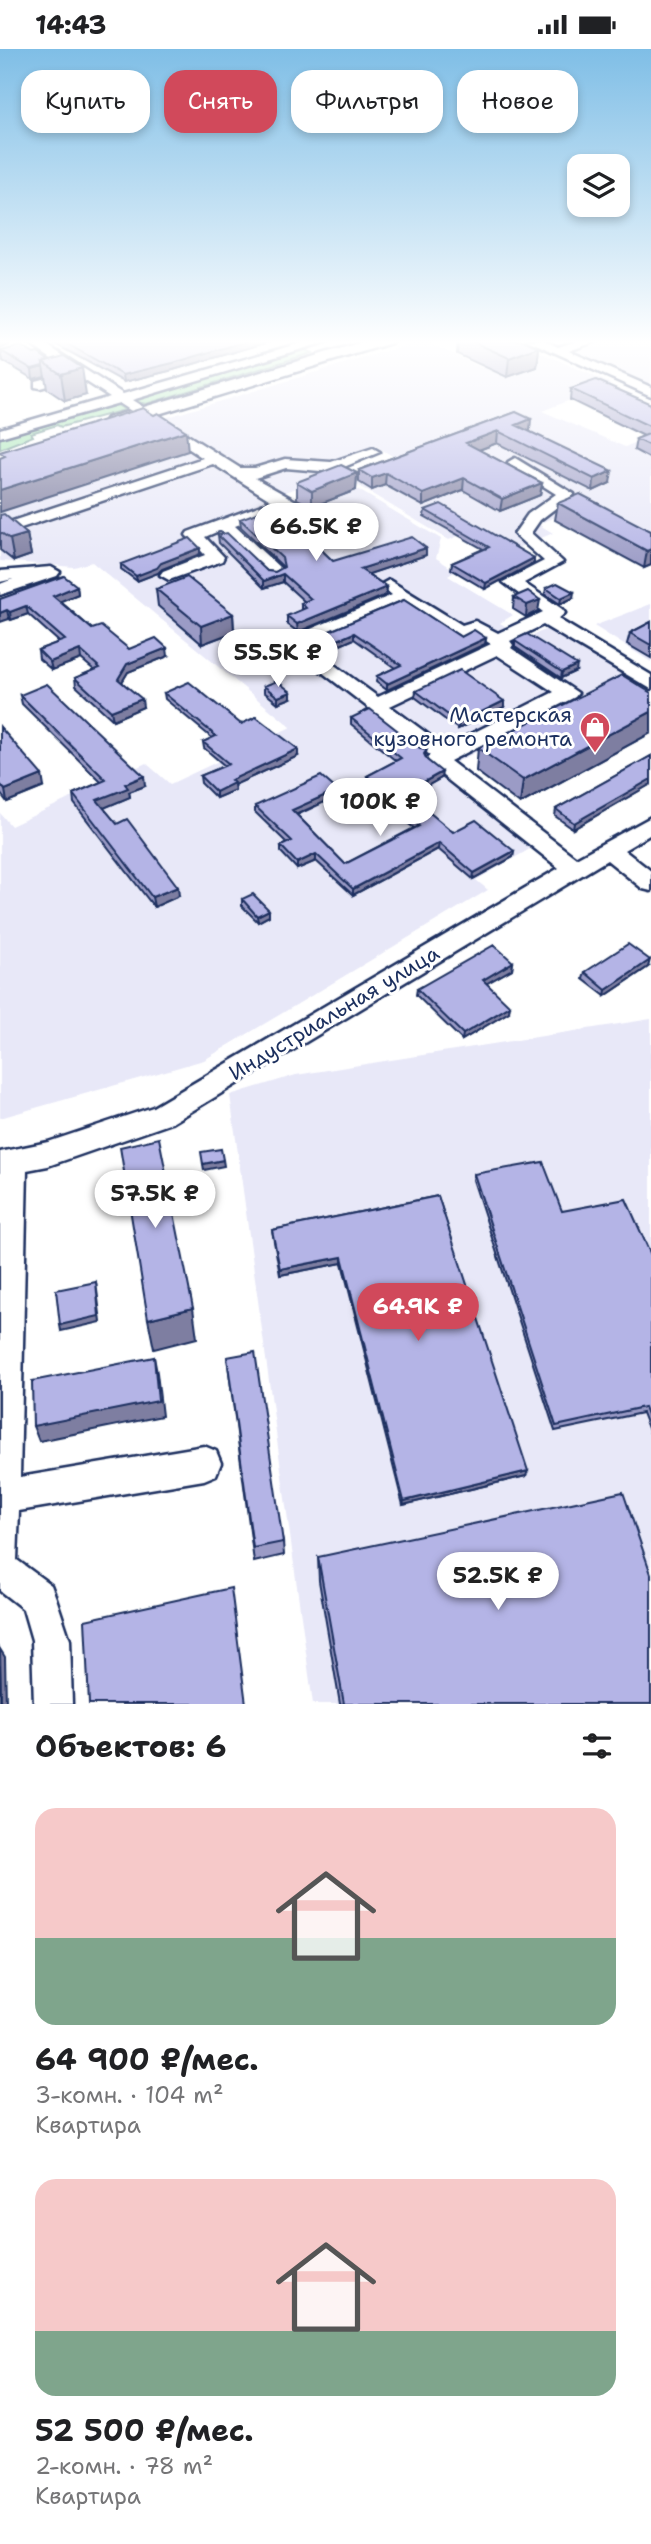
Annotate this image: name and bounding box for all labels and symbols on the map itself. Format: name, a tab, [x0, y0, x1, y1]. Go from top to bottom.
pin: 66.5K ₽	[251, 503, 381, 563]
pin: 55.5K ₽	[213, 629, 343, 689]
place label: Мастерская кузовного ремонта	[373, 701, 572, 753]
shop icon: Мастерская кузовного ремонта	[578, 710, 612, 754]
pin: 100K ₽	[323, 779, 437, 838]
street label: Индустриальная улица	[224, 939, 444, 1087]
pin: 57.5K ₽	[90, 1171, 220, 1230]
pin: 64.9K ₽	[353, 1283, 483, 1343]
pin: 52.5K ₽	[433, 1553, 563, 1612]

